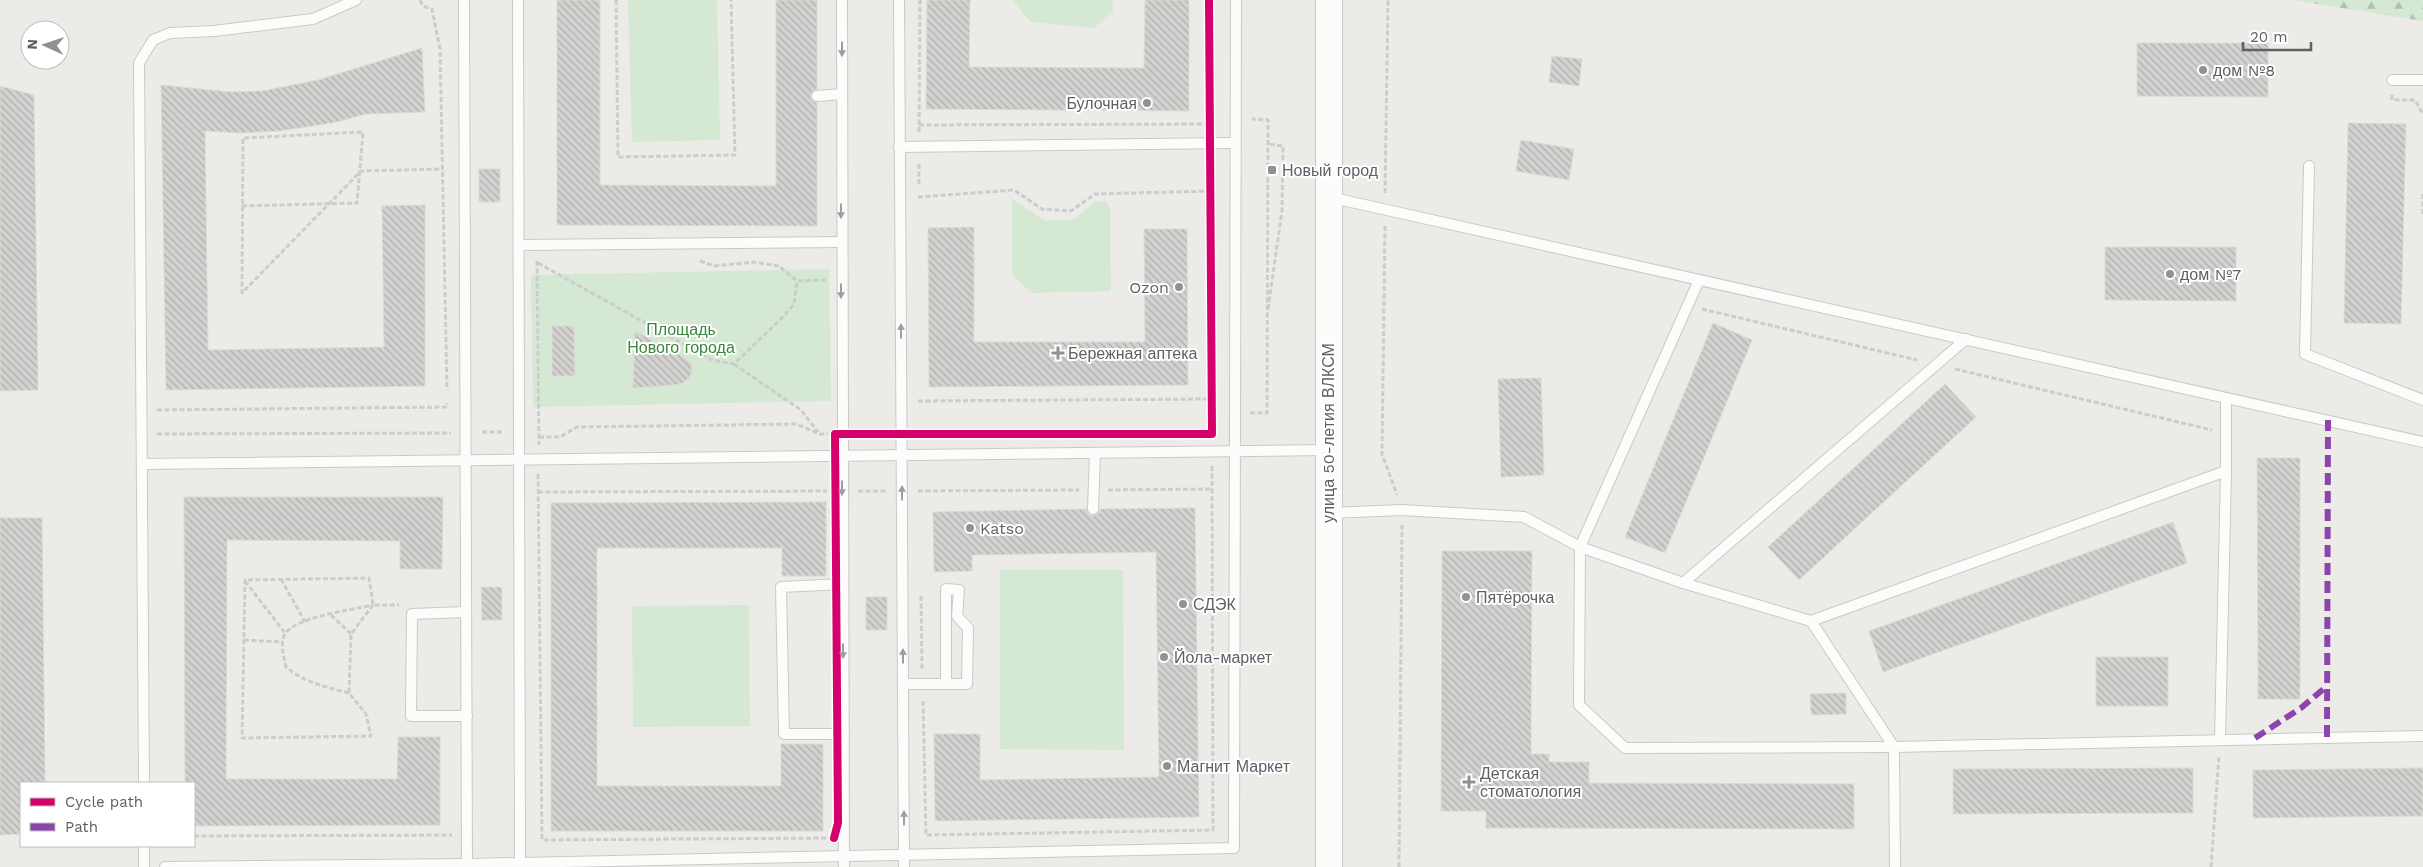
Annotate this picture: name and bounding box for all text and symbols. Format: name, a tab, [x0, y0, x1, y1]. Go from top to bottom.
north arrow	[20, 20, 70, 70]
scale bar	[2243, 20, 2310, 52]
text: 20 m	[2250, 28, 2288, 46]
text: N	[24, 39, 40, 50]
one-way arrow	[838, 41, 846, 57]
place label: дом №8	[2213, 61, 2275, 80]
marker: дом №8	[2197, 64, 2209, 76]
place label: Булочная	[1066, 94, 1137, 113]
marker: Булочная	[1141, 97, 1153, 109]
place label: Новый город	[1282, 161, 1379, 180]
marker: Новый город	[1266, 164, 1278, 176]
one-way arrow	[837, 203, 845, 219]
place label: дом №7	[2180, 265, 2241, 284]
marker: дом №7	[2164, 268, 2176, 280]
place label: Ozon	[1129, 278, 1169, 297]
marker: Ozon	[1173, 281, 1185, 293]
one-way arrow	[838, 283, 846, 299]
park label: Площадь Нового города	[627, 320, 735, 357]
one-way arrow	[897, 323, 905, 339]
street label: улица 50-летия ВЛКСМ	[1319, 343, 1338, 523]
place label: Бережная аптека	[1068, 344, 1198, 363]
marker: Бережная аптека	[1052, 347, 1064, 359]
one-way arrow	[838, 480, 846, 496]
one-way arrow	[898, 485, 906, 501]
place label: Katso	[980, 519, 1024, 538]
marker: Katso	[964, 522, 976, 534]
place label: Пятёрочка	[1476, 588, 1555, 607]
marker: Пятёрочка	[1460, 591, 1472, 603]
place label: СДЭК	[1193, 595, 1237, 614]
marker: СДЭК	[1177, 598, 1189, 610]
one-way arrow	[839, 643, 847, 659]
one-way arrow	[899, 648, 907, 664]
place label: Йола-маркет	[1174, 648, 1273, 667]
marker: Йола-маркет	[1158, 651, 1170, 663]
place label: Магнит Маркет	[1177, 757, 1291, 776]
marker: Магнит Маркет	[1161, 760, 1173, 772]
place label: Детская стоматология	[1480, 764, 1581, 801]
marker: Детская стоматология	[1462, 775, 1476, 789]
legend	[20, 782, 195, 847]
text: Cycle path	[65, 793, 143, 811]
one-way arrow	[900, 810, 908, 826]
text: Path	[65, 818, 98, 836]

